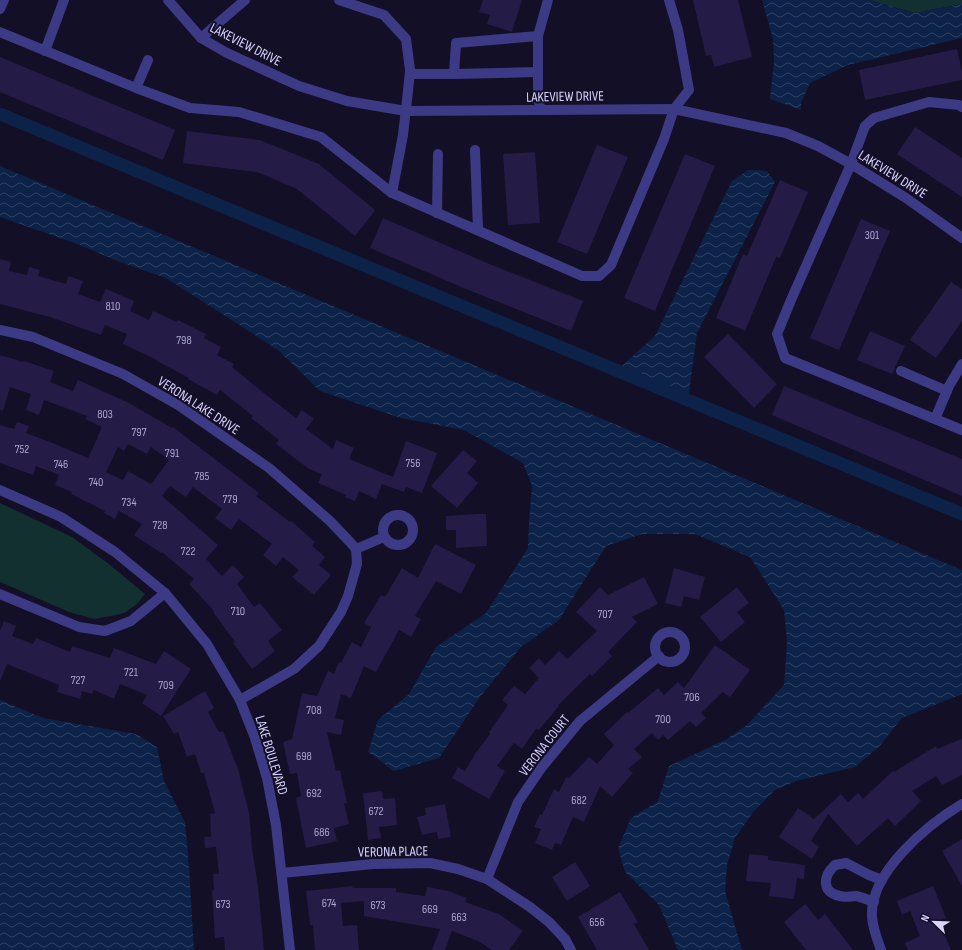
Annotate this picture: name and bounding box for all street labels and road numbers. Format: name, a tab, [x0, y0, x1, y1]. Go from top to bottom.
street label: LAKEVIEW DRIVE	[207, 19, 285, 70]
street label: LAKEVIEW DRIVE	[526, 87, 604, 106]
street label: LAKEVIEW DRIVE	[855, 147, 930, 202]
street label: VERONA LAKE DRIVE	[154, 373, 243, 438]
street label: VERONA COURT	[515, 711, 574, 779]
street label: LAKE BOULEVARD	[251, 714, 292, 797]
street label: VERONA PLACE	[358, 842, 429, 861]

